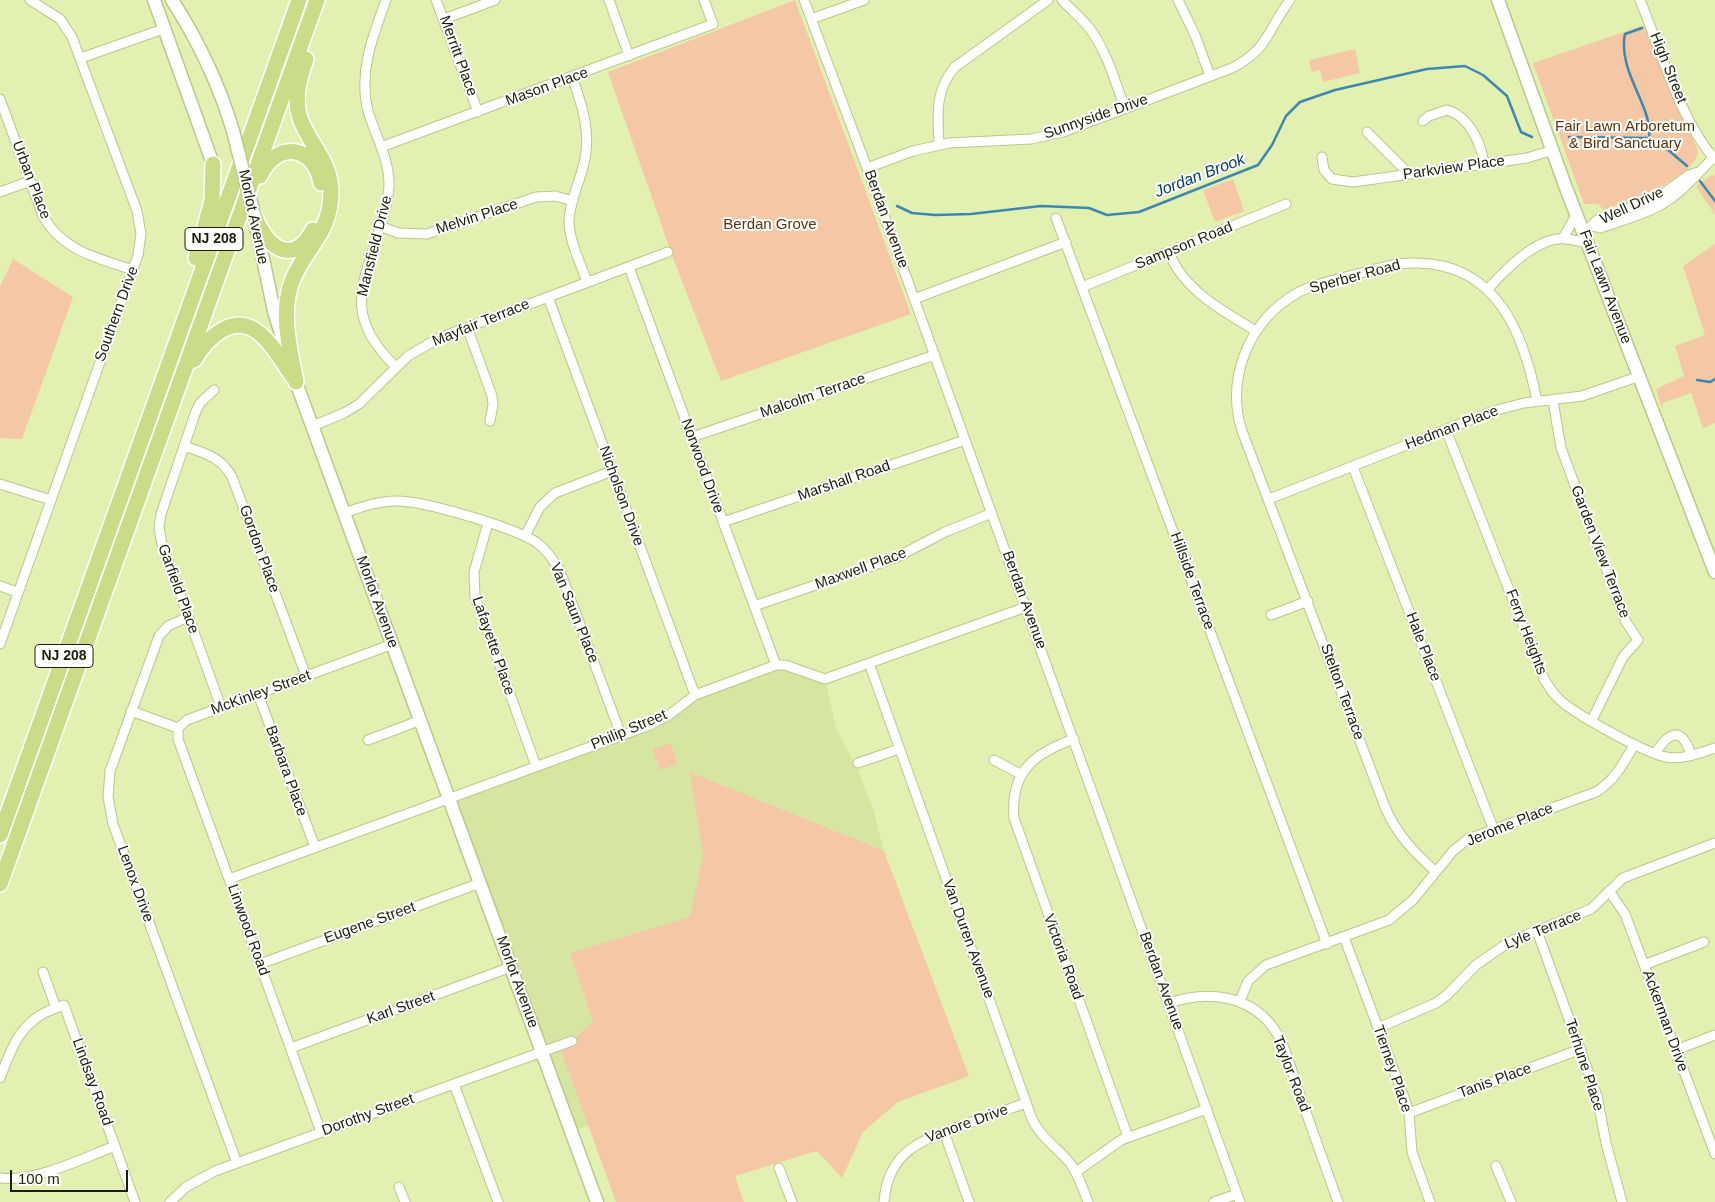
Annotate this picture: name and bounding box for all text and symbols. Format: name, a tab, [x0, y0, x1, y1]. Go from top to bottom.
street label: Merritt Place	[435, 13, 481, 99]
street label: High Street	[1646, 30, 1690, 106]
street label: Mason Place	[503, 64, 591, 110]
street label: Sunnyside Drive	[1041, 91, 1151, 143]
park label: Fair Lawn Arboretum & Bird Sanctuary	[1555, 118, 1695, 153]
street label: Urban Place	[8, 138, 54, 222]
water label: Jordan Brook	[1152, 150, 1248, 202]
street label: Parkview Place	[1402, 152, 1506, 184]
street label: Berdan Avenue	[860, 167, 912, 271]
street label: Morlot Avenue	[234, 168, 272, 266]
street label: Well Drive	[1597, 183, 1667, 229]
street label: Mansfield Drive	[354, 194, 396, 298]
street label: Melvin Place	[434, 195, 520, 239]
park label: Berdan Grove	[723, 216, 817, 234]
street label: Sampson Road	[1133, 218, 1235, 274]
street label: Fair Lawn Avenue	[1575, 227, 1635, 347]
road number: NJ 208	[185, 228, 243, 250]
street label: Sperber Road	[1308, 256, 1402, 298]
street label: Southern Drive	[91, 264, 143, 364]
street label: Mayfair Terrace	[430, 295, 532, 351]
street label: Malcolm Terrace	[758, 370, 868, 422]
street label: Hedman Place	[1403, 402, 1501, 454]
street label: Norwood Drive	[677, 416, 727, 516]
street label: Nicholson Drive	[595, 444, 647, 548]
street label: Marshall Road	[795, 457, 893, 505]
street label: Garden View Terrace	[1566, 483, 1634, 621]
street label: Gordon Place	[235, 503, 283, 595]
street label: Hillside Terrace	[1166, 530, 1218, 632]
street label: Garfield Place	[153, 542, 203, 636]
street label: Maxwell Place	[813, 544, 909, 594]
street label: Berdan Avenue	[998, 548, 1050, 652]
street label: Morlot Avenue	[352, 554, 402, 650]
street label: Van Saun Place	[546, 560, 602, 666]
street label: Ferry Heights	[1501, 587, 1551, 677]
street label: Lafayette Place	[468, 594, 518, 698]
street label: Hale Place	[1402, 610, 1444, 684]
street label: Stelton Terrace	[1316, 642, 1368, 742]
road number: NJ 208	[35, 644, 93, 668]
street label: McKinley Street	[209, 667, 313, 719]
street label: Philip Street	[588, 706, 670, 754]
street label: Barbara Place	[261, 723, 311, 819]
street label: Jerome Place	[1464, 799, 1556, 851]
street label: Lenox Drive	[113, 843, 157, 925]
street label: Van Duren Avenue	[938, 877, 998, 1001]
street label: Linwood Road	[223, 882, 273, 978]
street label: Eugene Street	[322, 898, 418, 948]
street label: Lyle Terrace	[1502, 906, 1584, 954]
street label: Victoria Road	[1039, 912, 1087, 1002]
street label: Berdan Avenue	[1135, 929, 1187, 1033]
street label: Morlot Avenue	[492, 934, 542, 1030]
street label: Ackerman Drive	[1638, 968, 1692, 1074]
street label: Karl Street	[365, 987, 437, 1029]
street label: Terhune Place	[1561, 1017, 1607, 1113]
street label: Tierney Place	[1369, 1023, 1415, 1115]
street label: Taylor Road	[1268, 1033, 1314, 1115]
street label: Lindsay Road	[68, 1036, 116, 1128]
street label: Tanis Place	[1456, 1059, 1534, 1103]
street label: Dorothy Street	[319, 1090, 417, 1140]
street label: Vanore Drive	[923, 1101, 1011, 1147]
scale bar	[12, 1160, 130, 1192]
text: 100 m	[18, 1170, 60, 1187]

